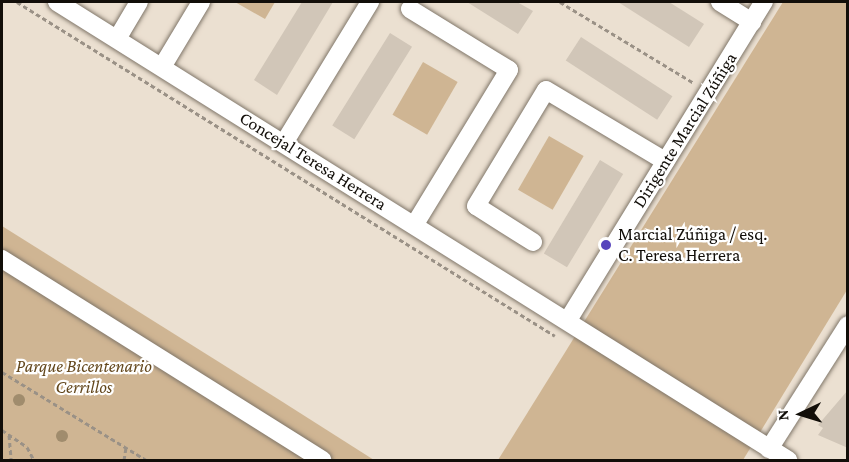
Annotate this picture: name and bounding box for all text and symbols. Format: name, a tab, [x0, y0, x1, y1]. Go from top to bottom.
street label: Dirigente Marcial Zúñiga	[628, 48, 742, 212]
street label: Concejal Teresa Herrera	[235, 107, 391, 215]
place label: Marcial Zúñiga / esq. C. Teresa Herrera	[618, 224, 767, 266]
marker: Marcial Zúñiga / esq. C. Teresa Herrera	[599, 238, 613, 252]
park label: Parque Bicentenario Cerrillos	[16, 356, 152, 398]
north arrow	[771, 384, 831, 444]
text: N	[774, 409, 791, 421]

